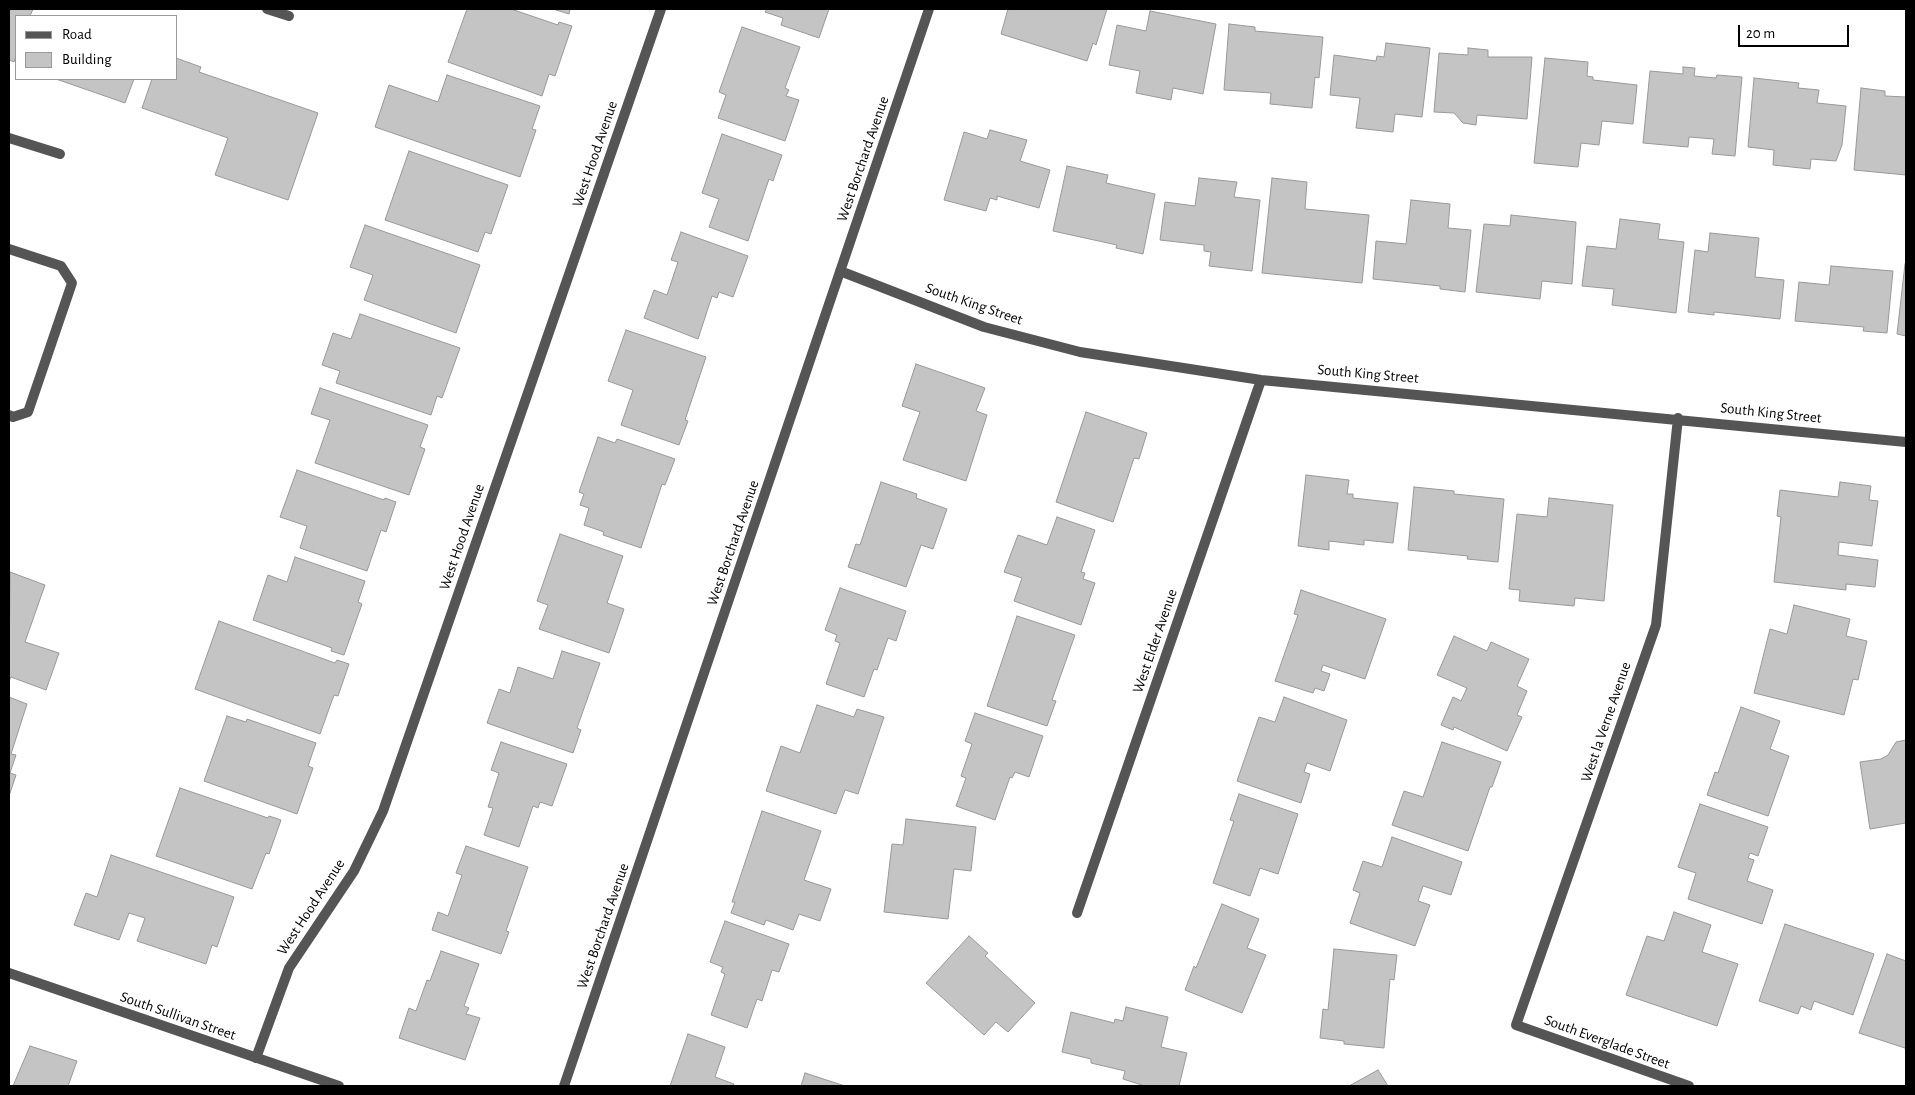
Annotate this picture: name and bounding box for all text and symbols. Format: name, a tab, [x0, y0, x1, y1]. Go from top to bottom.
legend	[15, 15, 178, 80]
scale bar	[1740, 15, 1851, 47]
text: 20 m	[1746, 26, 1775, 41]
text: Road	[62, 27, 92, 42]
text: Building	[62, 52, 112, 67]
street label: West Borchard Avenue	[833, 94, 893, 224]
street label: West Hood Avenue	[568, 99, 622, 209]
street label: South King Street	[923, 279, 1025, 329]
street label: South King Street	[1317, 361, 1419, 387]
street label: South King Street	[1720, 399, 1822, 427]
street label: West Borchard Avenue	[703, 478, 763, 608]
street label: West Hood Avenue	[435, 482, 489, 592]
street label: West Elder Avenue	[1129, 586, 1181, 696]
street label: West la Verne Avenue	[1577, 660, 1635, 784]
street label: West Hood Avenue	[273, 856, 349, 958]
street label: West Borchard Avenue	[573, 861, 633, 991]
street label: South Sullivan Street	[118, 988, 238, 1044]
street label: South Everglade Street	[1542, 1011, 1672, 1073]

